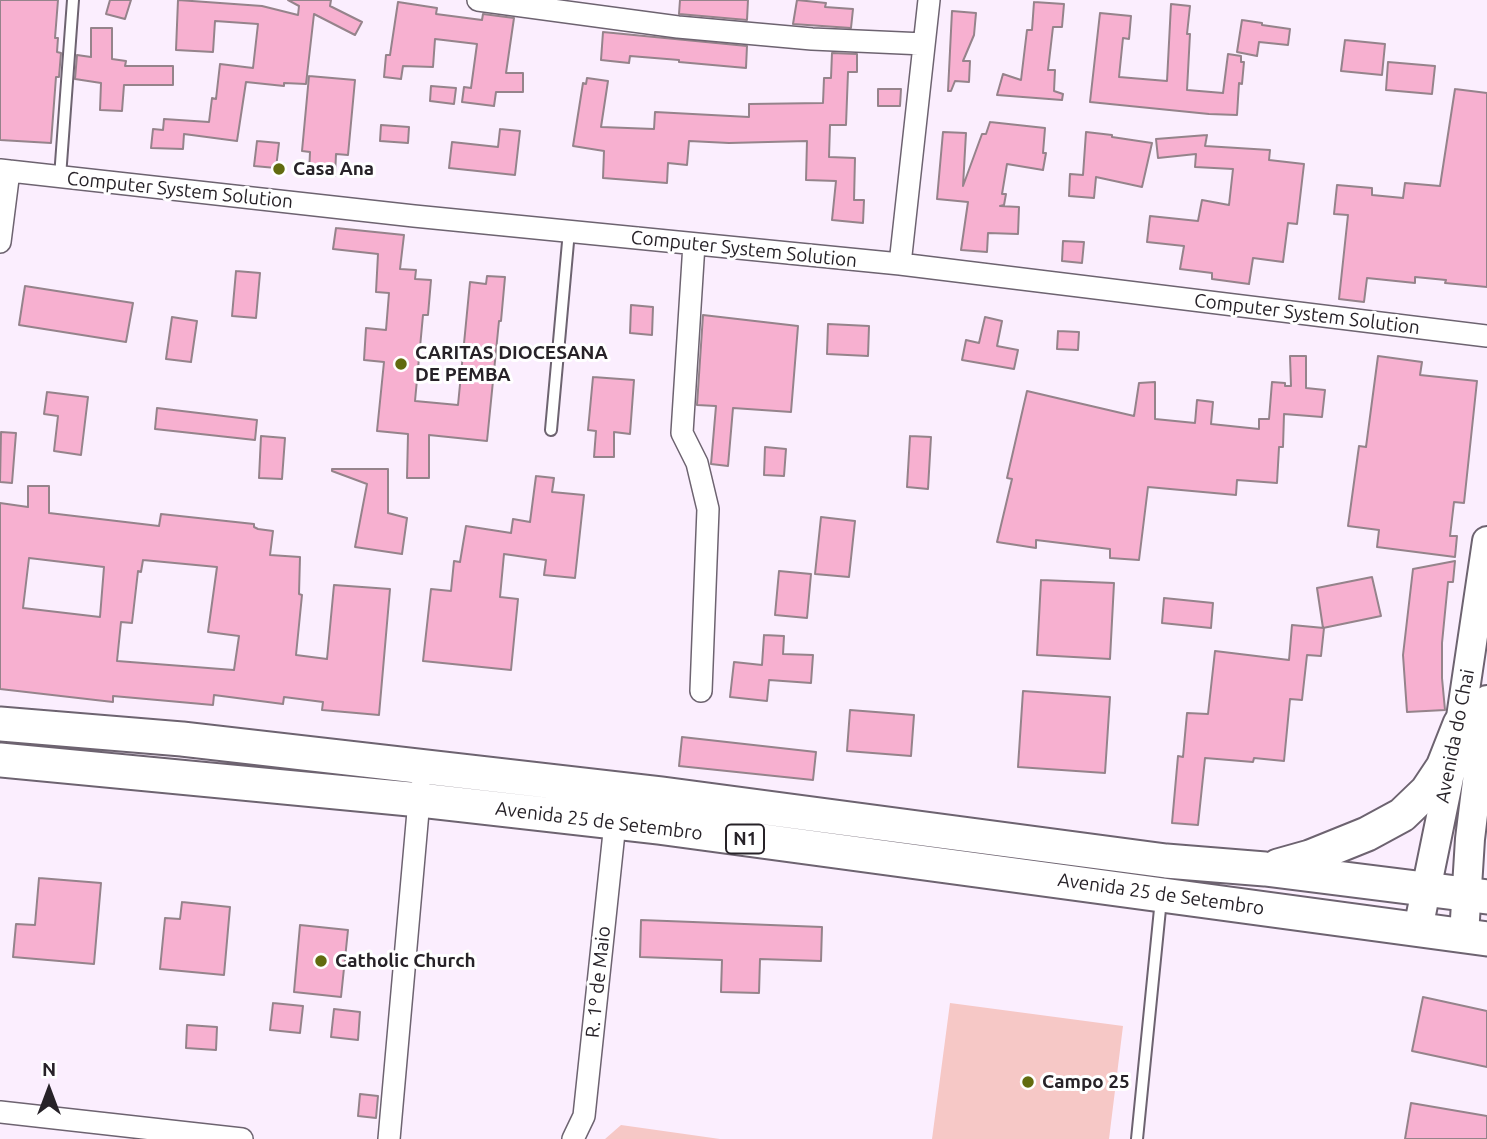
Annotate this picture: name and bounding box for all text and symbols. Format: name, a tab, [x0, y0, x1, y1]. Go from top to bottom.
place label: Casa Ana	[293, 158, 374, 180]
marker: Casa Ana	[271, 161, 287, 177]
street label: Computer System Solution	[66, 167, 294, 213]
street label: Computer System Solution	[630, 226, 858, 272]
street label: Computer System Solution	[1193, 289, 1421, 339]
place label: CARITAS DIOCESANA DE PEMBA	[415, 342, 608, 386]
marker: CARITAS DIOCESANA DE PEMBA	[393, 356, 409, 372]
street label: Avenida do Chai	[1431, 667, 1479, 805]
street label: Avenida 25 de Setembro	[494, 797, 704, 845]
road number: N1	[726, 824, 764, 854]
street label: Avenida 25 de Setembro	[1056, 868, 1266, 920]
street label: R. 1º de Maio	[581, 925, 615, 1039]
place label: Catholic Church	[335, 950, 476, 972]
marker: Catholic Church	[313, 953, 329, 969]
north arrow	[14, 1055, 84, 1125]
text: N	[42, 1058, 56, 1080]
place label: Campo 25	[1042, 1071, 1130, 1093]
marker: Campo 25	[1020, 1074, 1036, 1090]

